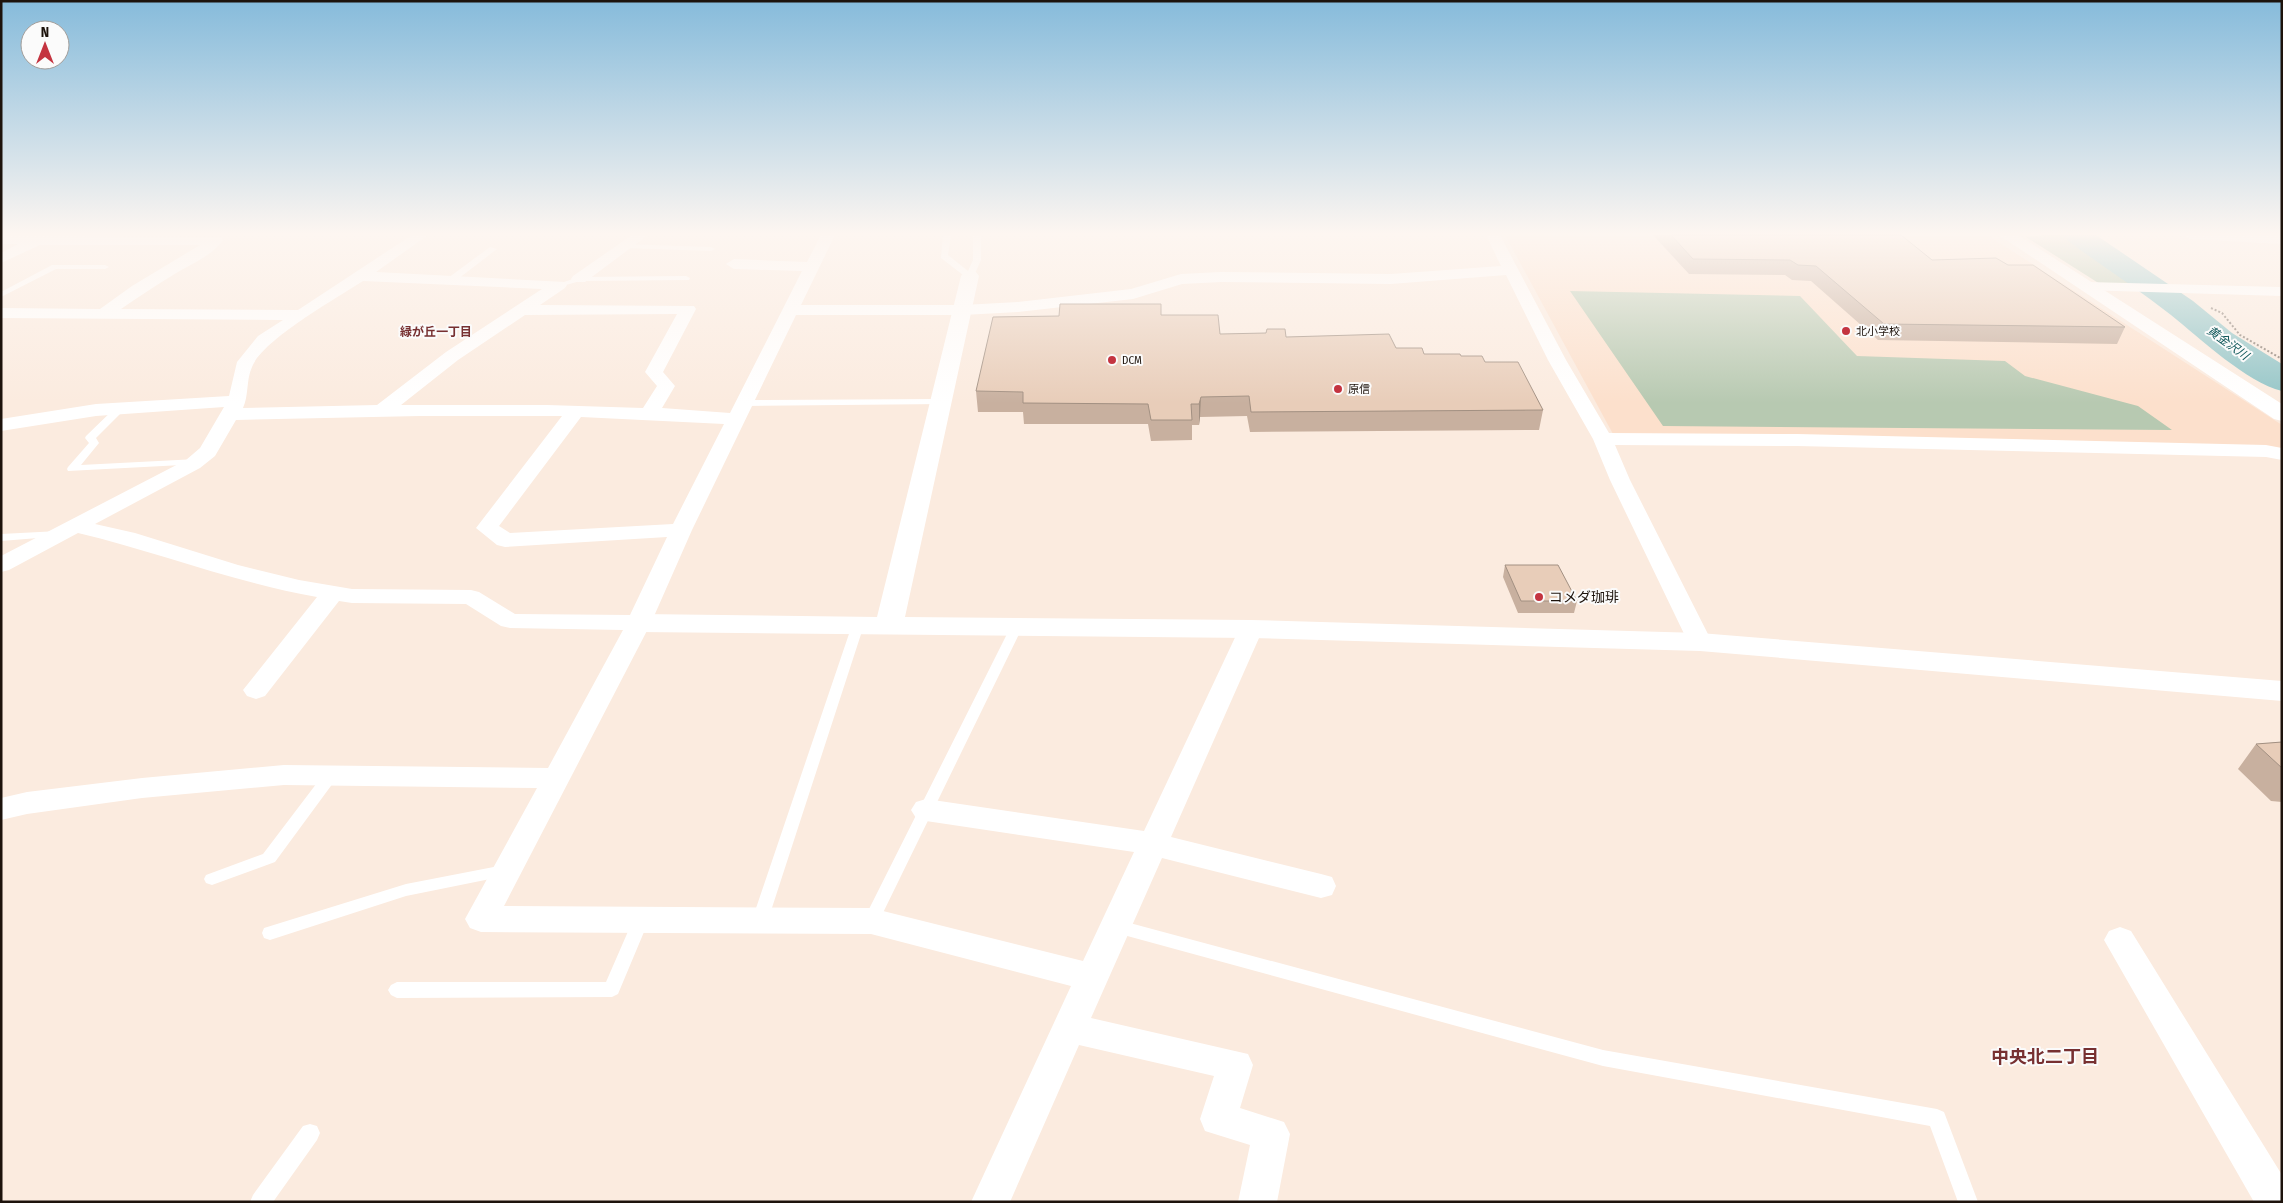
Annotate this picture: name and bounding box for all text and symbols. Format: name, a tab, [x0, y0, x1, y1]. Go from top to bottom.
north arrow	[20, 20, 70, 70]
text: N	[41, 24, 49, 41]
water label: 黄金沢川	[2204, 323, 2253, 364]
district label: 緑が丘一丁目	[400, 325, 472, 339]
marker: 北小学校	[1840, 325, 1852, 337]
place label: 北小学校	[1856, 325, 1900, 338]
marker: DCM	[1106, 354, 1118, 366]
place label: DCM	[1122, 354, 1142, 367]
marker: 原信	[1332, 383, 1344, 395]
place label: 原信	[1348, 383, 1370, 396]
place label: コメダ珈琲	[1549, 589, 1619, 606]
marker: コメダ珈琲	[1533, 591, 1545, 603]
district label: 中央北二丁目	[1991, 1046, 2099, 1068]

